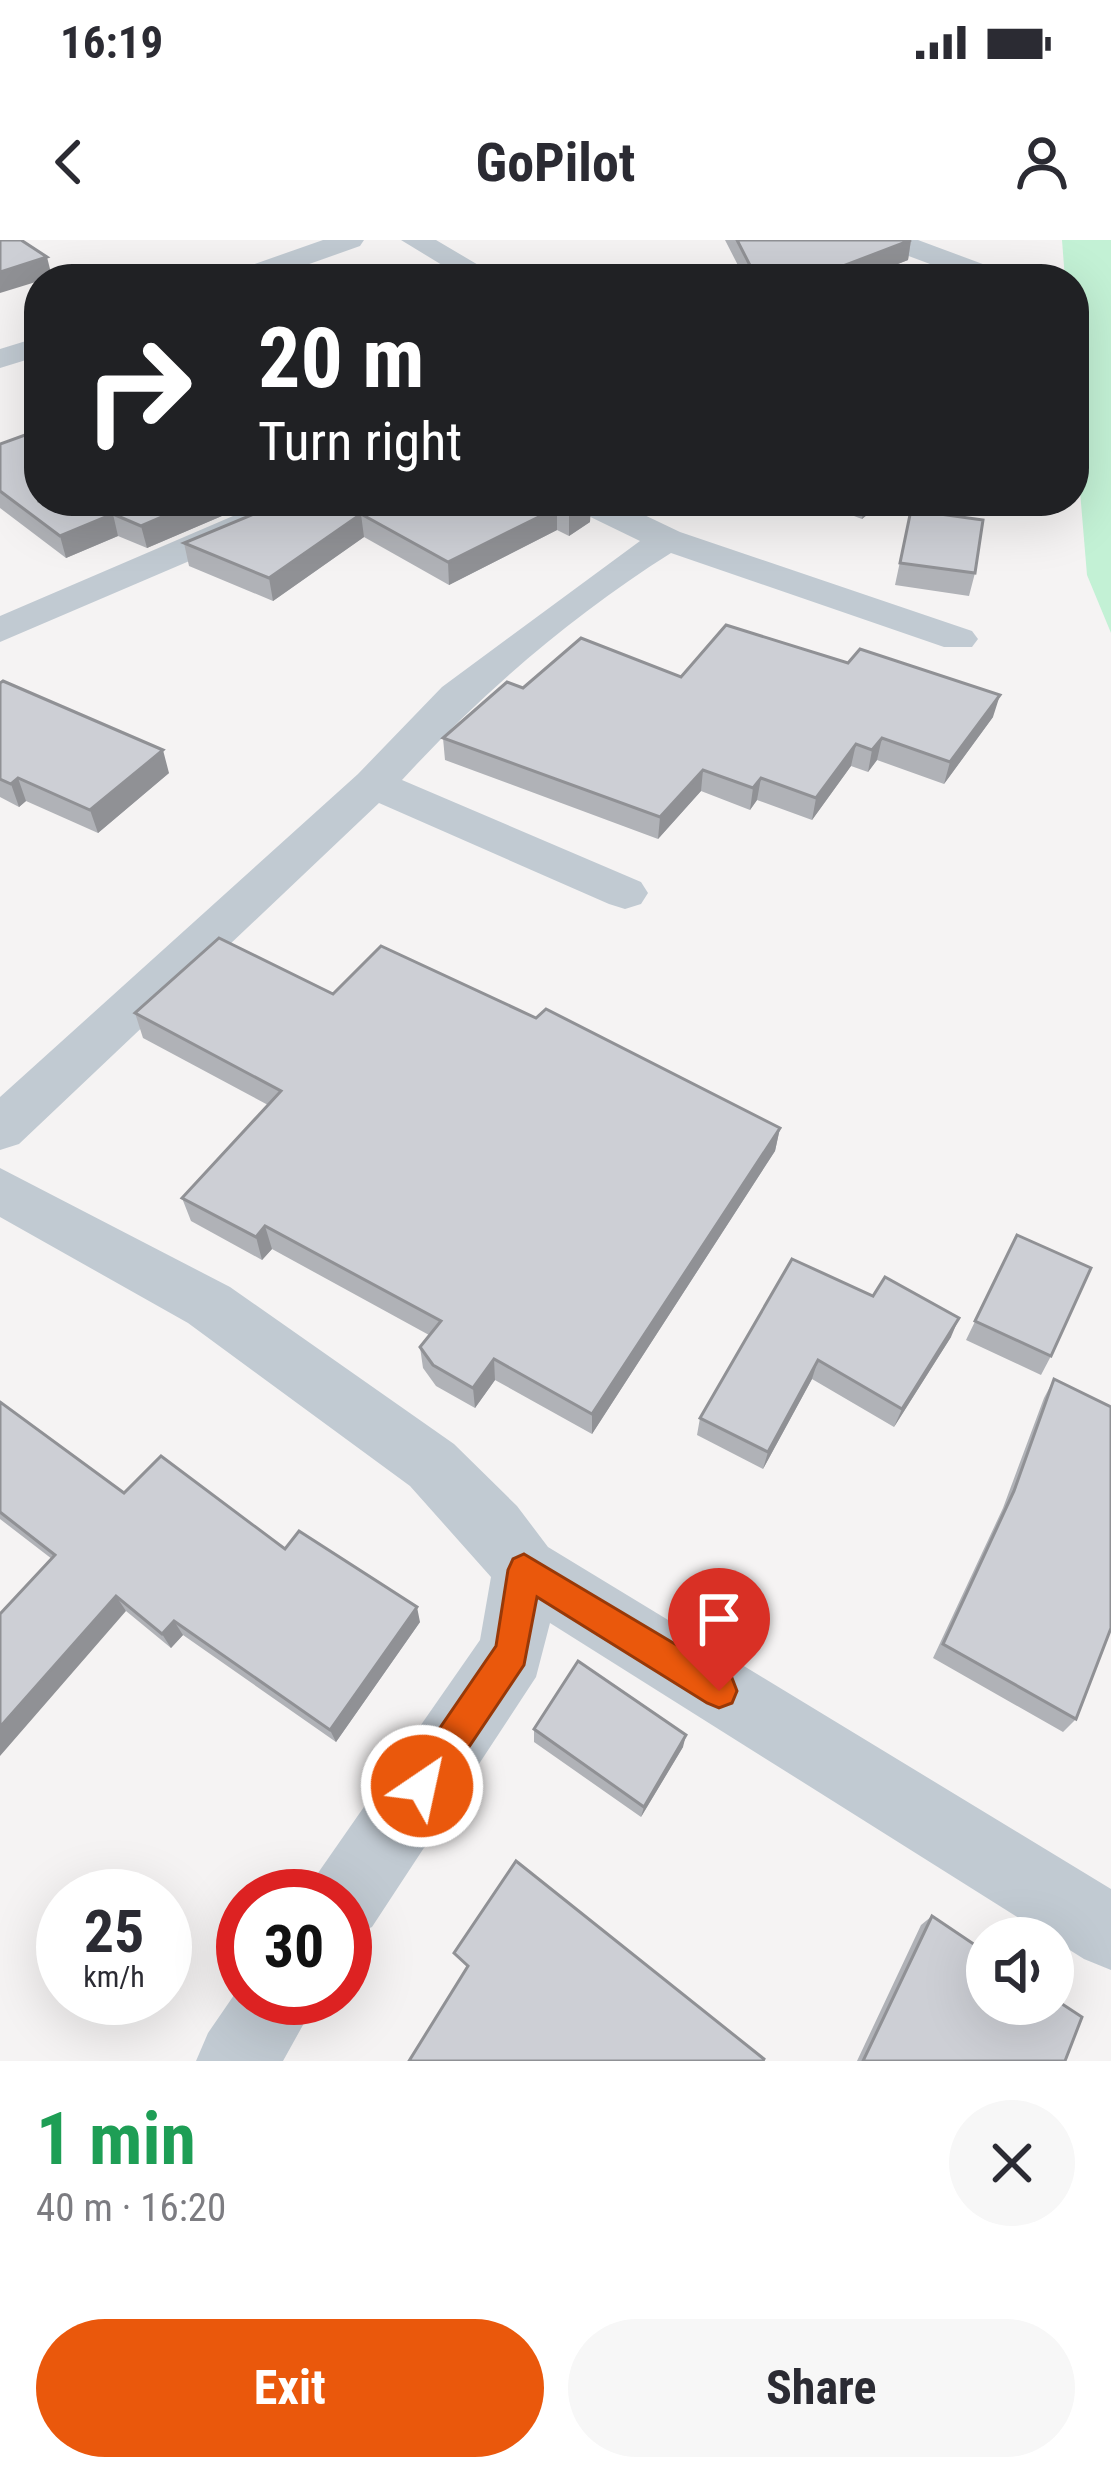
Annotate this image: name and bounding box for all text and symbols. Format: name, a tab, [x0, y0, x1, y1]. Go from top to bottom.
text: 16:19	[60, 16, 163, 69]
icon: back	[36, 129, 102, 195]
icon: person	[1009, 129, 1075, 195]
text: GoPilot	[476, 131, 635, 194]
text: 20 m	[258, 309, 425, 408]
icon: right	[60, 312, 216, 468]
text: Turn right	[258, 410, 462, 473]
pin	[668, 1568, 770, 1691]
icon: arrive	[686, 1586, 752, 1652]
position arrow	[359, 1723, 485, 1849]
speed limit sign: 30	[216, 1869, 372, 2025]
text: 25	[84, 1896, 144, 1967]
map controls	[966, 1917, 1074, 2025]
button: sound	[966, 1917, 1074, 2025]
text: km/h	[83, 1959, 145, 1994]
text: 1 min	[36, 2097, 196, 2182]
button: close	[949, 2100, 1075, 2226]
text: 40 m · 16:20	[36, 2185, 226, 2231]
button: Exit	[36, 2319, 544, 2457]
button: Share	[568, 2319, 1075, 2457]

